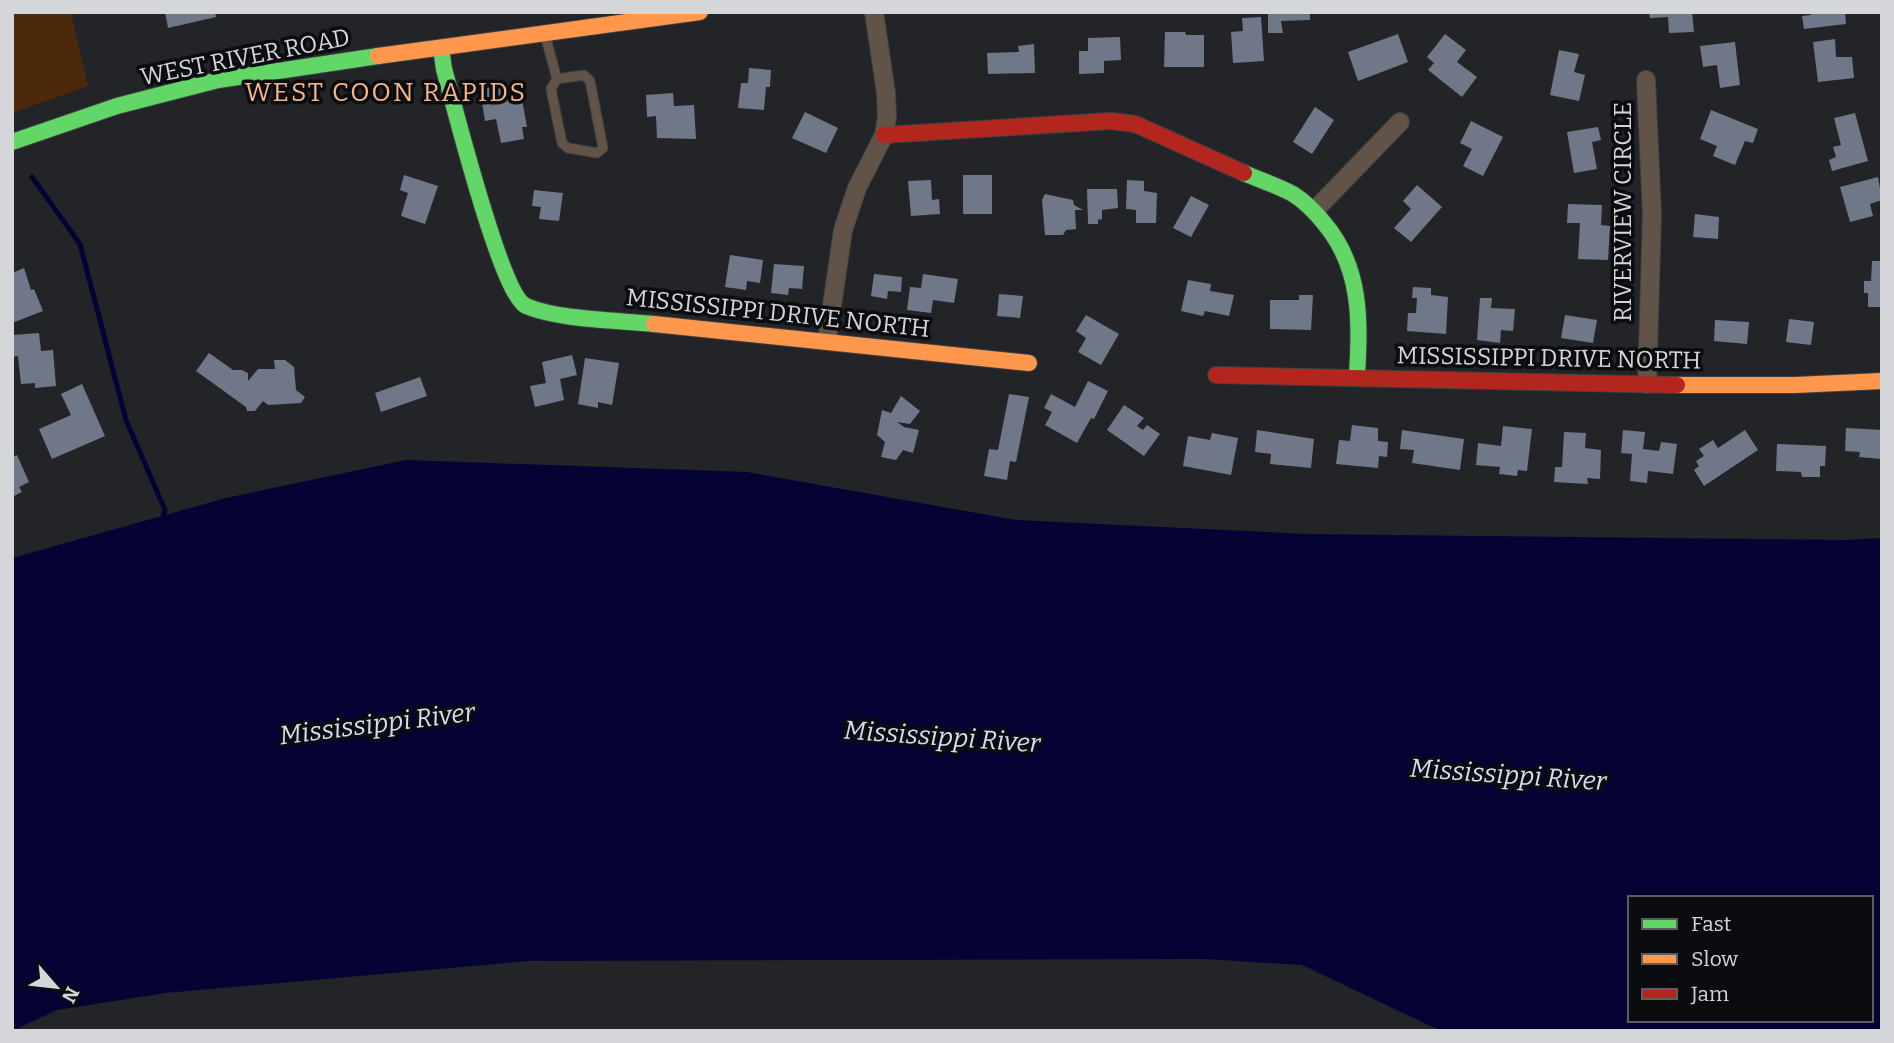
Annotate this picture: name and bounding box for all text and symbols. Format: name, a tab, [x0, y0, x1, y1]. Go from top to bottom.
street label: WEST RIVER ROAD	[138, 23, 352, 91]
district label: WEST COON RAPIDS	[245, 77, 527, 108]
street label: RIVERVIEW CIRCLE	[1609, 102, 1637, 322]
street label: MISSISSIPPI DRIVE NORTH	[625, 283, 931, 343]
street label: MISSISSIPPI DRIVE NORTH	[1396, 341, 1702, 375]
water label: Mississippi River	[278, 696, 478, 751]
water label: Mississippi River	[843, 715, 1043, 759]
water label: Mississippi River	[1409, 753, 1609, 797]
legend	[1628, 896, 1873, 1022]
text: Fast	[1691, 911, 1732, 937]
text: Slow	[1691, 946, 1738, 972]
north arrow	[21, 952, 91, 1022]
text: Jam	[1690, 981, 1729, 1007]
text: N	[57, 983, 84, 1007]

